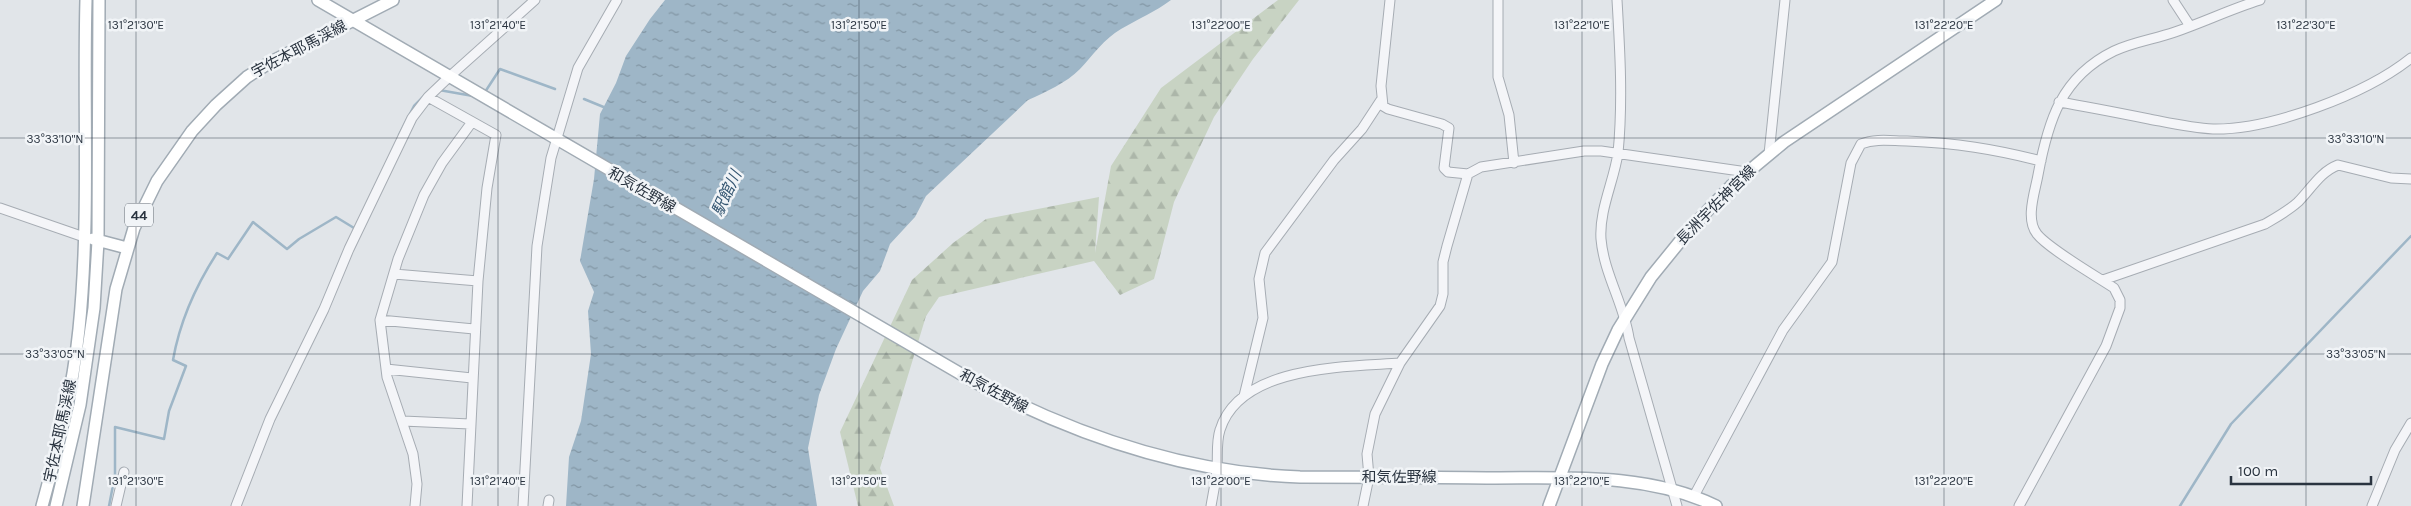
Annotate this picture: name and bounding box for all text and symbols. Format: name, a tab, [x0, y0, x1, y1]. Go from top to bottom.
street label: 宇佐本耶馬渓線	[248, 16, 350, 82]
text: 131°21'30"E	[108, 18, 164, 32]
text: 131°21'40"E	[470, 18, 526, 32]
text: 131°21'50"E	[831, 18, 887, 32]
text: 131°22'00"E	[1191, 18, 1251, 32]
text: 131°22'10"E	[1554, 18, 1610, 32]
text: 131°22'20"E	[1914, 18, 1974, 32]
text: 131°22'30"E	[2276, 18, 2336, 32]
text: 33°33'10"N	[26, 132, 84, 146]
text: 33°33'10"N	[2327, 132, 2385, 146]
street label: 長洲宇佐神宮線	[1673, 162, 1759, 248]
street label: 和気佐野線	[605, 163, 679, 217]
water label: 駅館川	[708, 166, 746, 219]
road number: 44	[125, 204, 153, 226]
text: 33°33'05"N	[25, 347, 85, 361]
text: 33°33'05"N	[2326, 347, 2386, 361]
street label: 和気佐野線	[957, 365, 1031, 417]
street label: 宇佐本耶馬渓線	[40, 378, 80, 484]
scale bar	[2231, 454, 2371, 486]
text: 100 m	[2238, 462, 2278, 480]
street label: 和気佐野線	[1361, 468, 1437, 486]
text: 131°21'30"E	[108, 474, 164, 488]
text: 131°21'40"E	[470, 474, 526, 488]
text: 131°21'50"E	[831, 474, 887, 488]
text: 131°22'00"E	[1191, 474, 1251, 488]
text: 131°22'10"E	[1554, 474, 1610, 488]
text: 131°22'20"E	[1914, 474, 1974, 488]

